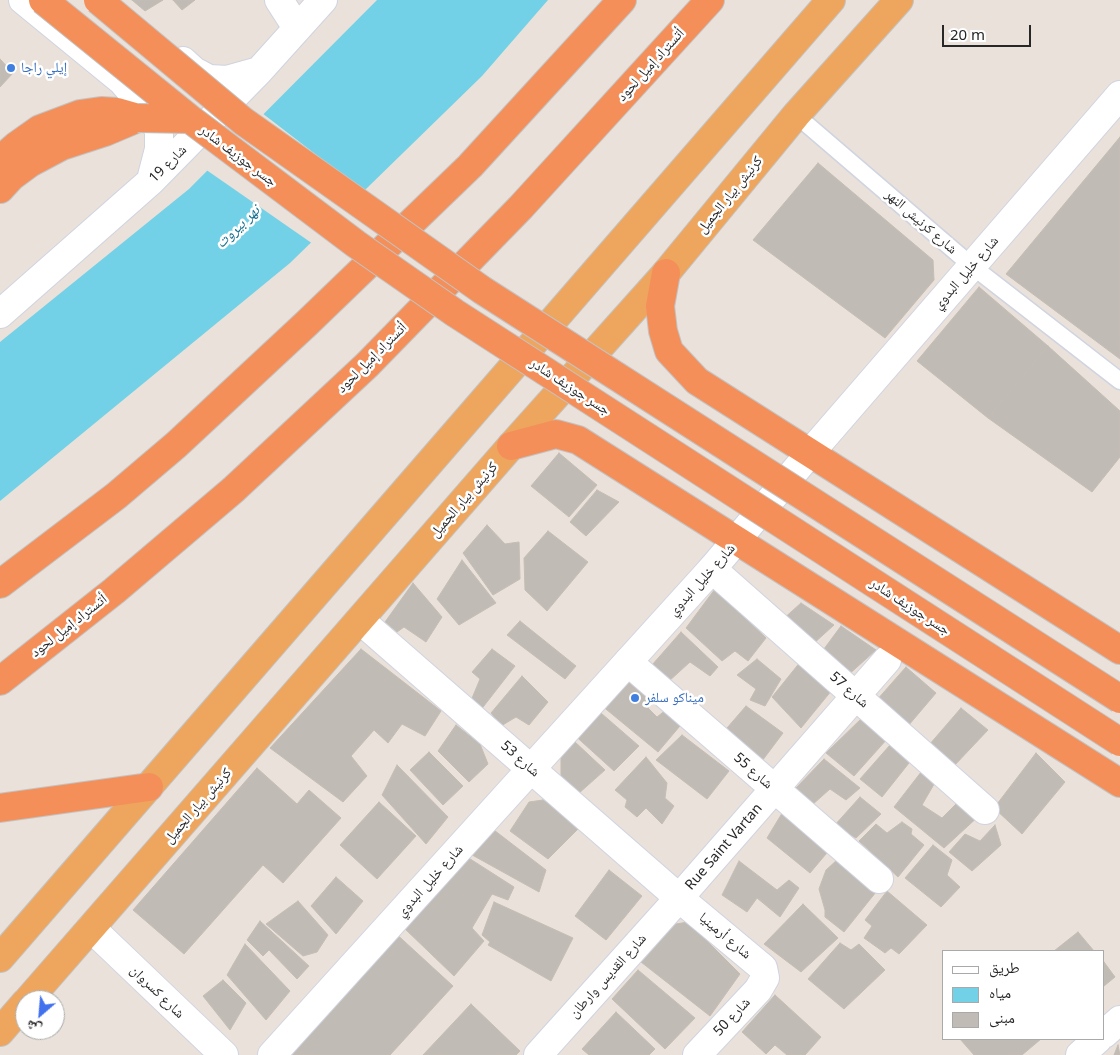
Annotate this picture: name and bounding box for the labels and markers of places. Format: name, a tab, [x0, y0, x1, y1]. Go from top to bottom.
place label: إيلي راجا	[21, 60, 67, 76]
marker: إيلي راجا	[5, 62, 17, 74]
place label: ميناكو سلفر	[645, 690, 704, 706]
marker: ميناكو سلفر	[629, 692, 641, 704]

